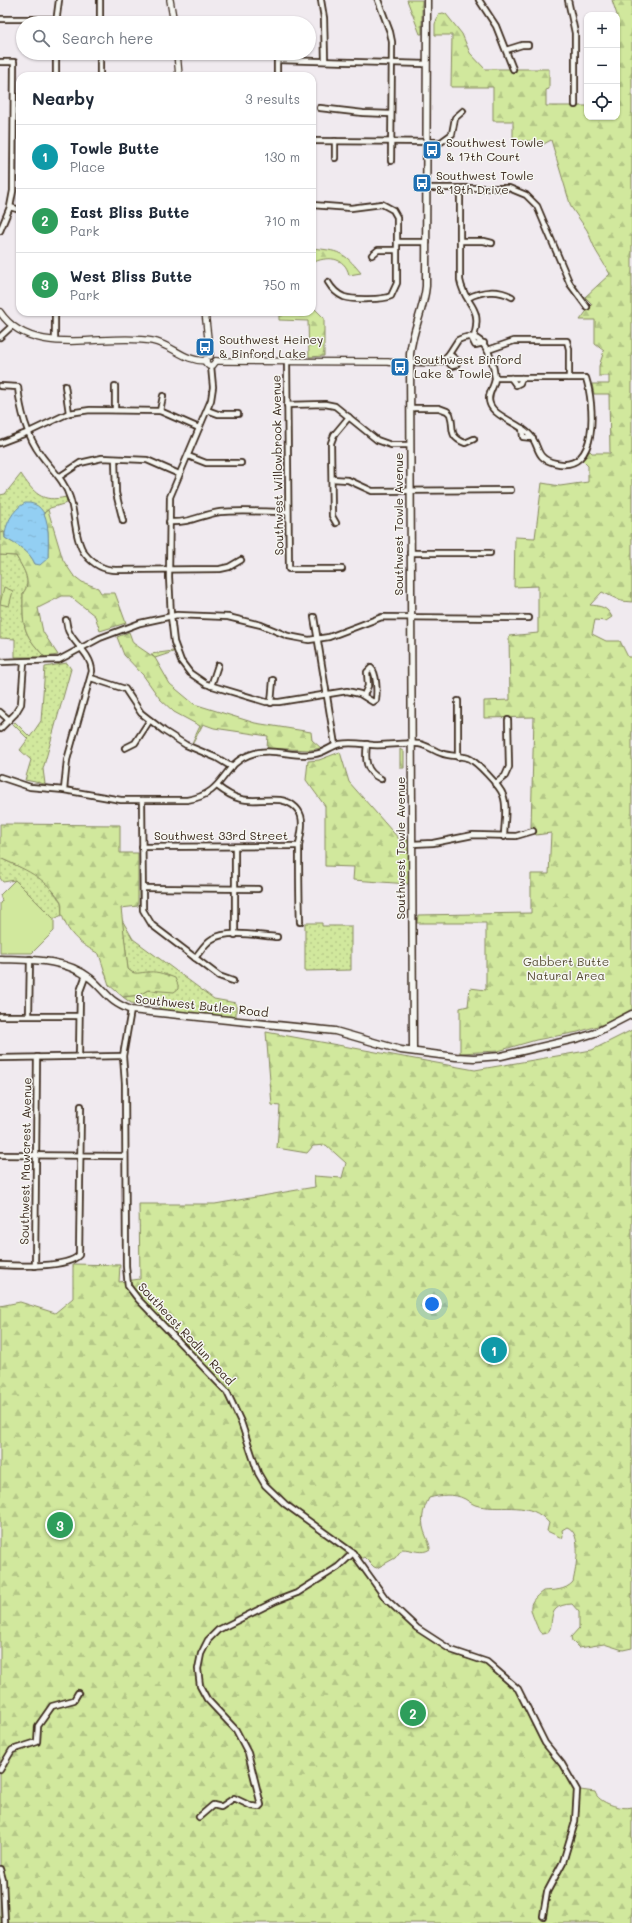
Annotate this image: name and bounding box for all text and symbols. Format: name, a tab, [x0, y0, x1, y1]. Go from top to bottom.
map controls	[584, 12, 620, 120]
button: +	[584, 12, 620, 48]
search box	[16, 16, 316, 60]
icon: search	[30, 27, 52, 49]
text: Search here	[62, 28, 153, 48]
button: −	[584, 48, 620, 84]
button: locate	[584, 84, 620, 120]
text: Nearby	[32, 87, 94, 109]
text: 3 results	[245, 90, 300, 107]
place label: Southwest Towle & 17th Court	[446, 134, 544, 164]
text: Towle Butte	[70, 138, 159, 158]
bus stop icon: Southwest Towle & 17th Court	[421, 139, 443, 161]
text: 1	[42, 148, 48, 165]
text: 130 m	[264, 148, 300, 165]
text: Place	[70, 158, 105, 175]
place label: Southwest Towle & 19th Drive	[436, 167, 534, 197]
bus stop icon: Southwest Towle & 19th Drive	[411, 172, 433, 194]
text: East Bliss Butte	[70, 202, 189, 222]
text: 2	[41, 212, 49, 229]
text: 710 m	[264, 212, 300, 229]
text: Park	[70, 222, 99, 239]
text: West Bliss Butte	[70, 266, 192, 286]
text: 3	[41, 276, 49, 293]
text: 750 m	[263, 276, 300, 293]
text: Park	[70, 286, 99, 303]
place label: Southwest Heiney & Binford Lake	[219, 331, 323, 361]
bus stop icon: Southwest Heiney & Binford Lake	[194, 336, 216, 358]
place label: Southwest Binford Lake & Towle	[414, 351, 522, 381]
bus stop icon: Southwest Binford Lake & Towle	[389, 356, 411, 378]
street label: Southwest Willowbrook Avenue	[267, 375, 287, 555]
street label: Southwest Towle Avenue	[390, 452, 406, 596]
street label: Southwest Towle Avenue	[392, 776, 408, 920]
street label: Southwest 33rd Street	[154, 827, 288, 843]
park label: Gabbert Butte Natural Area	[523, 953, 609, 983]
street label: Southwest Butler Road	[135, 990, 270, 1020]
street label: Southwest Mawcrest Avenue	[16, 1077, 34, 1245]
street label: Southeast Rodlun Road	[135, 1279, 239, 1388]
your location	[422, 1294, 442, 1314]
pin: 1	[481, 1335, 507, 1365]
pin: 3	[47, 1510, 73, 1540]
pin: 2	[400, 1698, 426, 1728]

